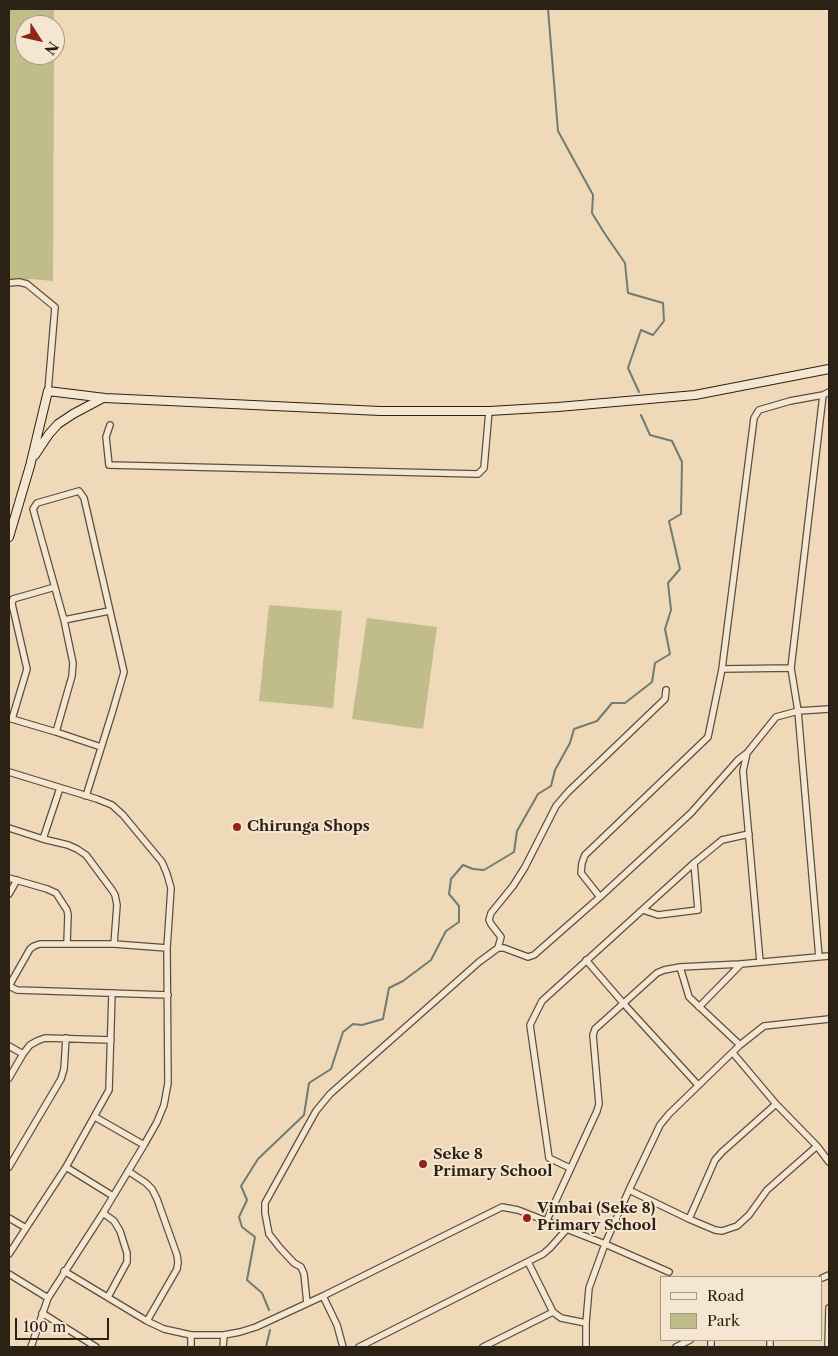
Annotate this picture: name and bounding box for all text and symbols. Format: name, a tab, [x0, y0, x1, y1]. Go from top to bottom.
north arrow	[15, 15, 65, 65]
text: N	[41, 38, 62, 58]
place label: Chirunga Shops	[247, 818, 370, 836]
marker: Chirunga Shops	[231, 821, 243, 833]
place label: Seke 8 Primary School	[433, 1146, 552, 1181]
marker: Seke 8 Primary School	[417, 1158, 429, 1170]
place label: Vimbai (Seke 8) Primary School	[537, 1200, 656, 1235]
marker: Vimbai (Seke 8) Primary School	[521, 1212, 533, 1224]
legend	[660, 1276, 823, 1341]
text: Road	[707, 1286, 744, 1305]
scale bar	[18, 1308, 111, 1340]
text: Park	[707, 1311, 740, 1330]
text: 100 m	[23, 1317, 66, 1336]

